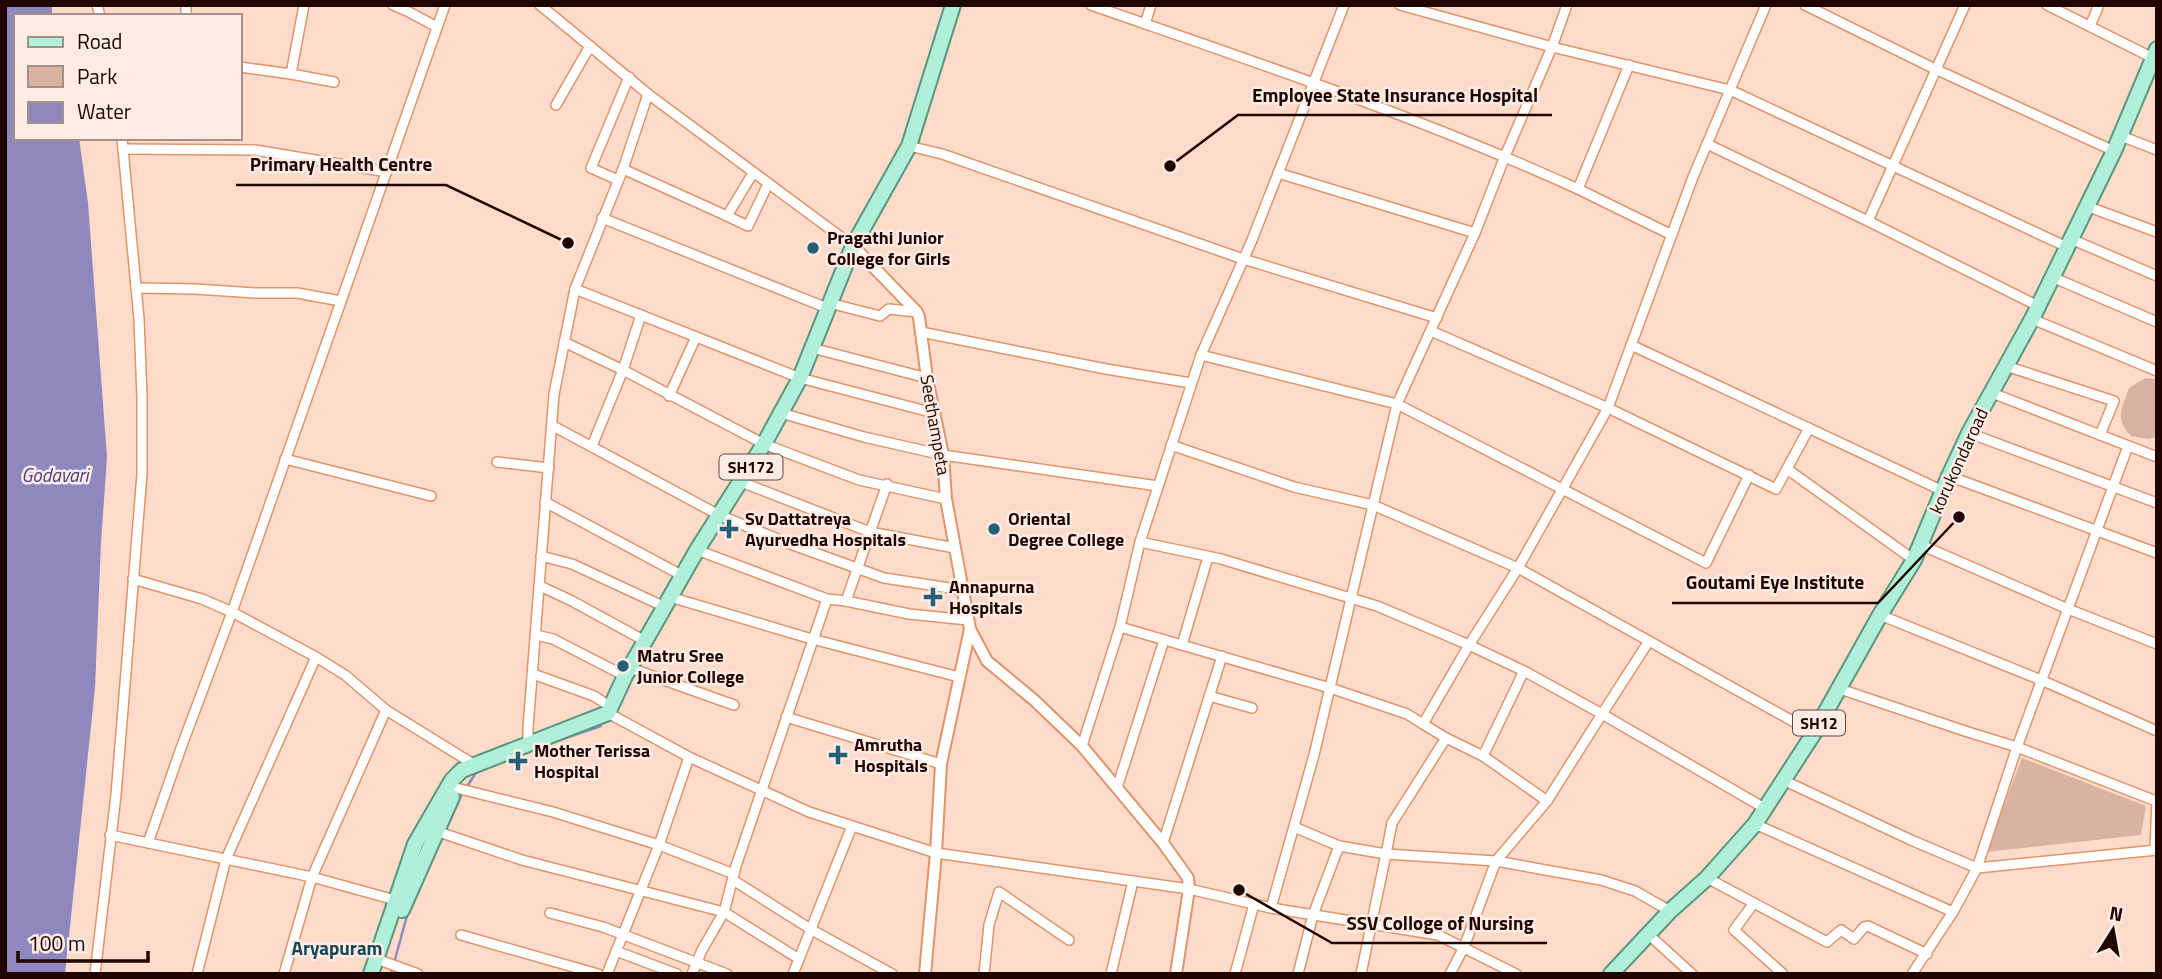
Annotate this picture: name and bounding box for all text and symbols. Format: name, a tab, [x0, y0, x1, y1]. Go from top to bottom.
legend	[14, 14, 242, 140]
text: Road	[77, 25, 122, 57]
text: Park	[77, 60, 117, 92]
callout: Employee State Insurance Hospital	[1238, 75, 1552, 115]
text: Employee State Insurance Hospital	[1252, 80, 1538, 109]
text: Water	[77, 95, 131, 127]
callout: Primary Health Centre	[236, 145, 446, 185]
text: Primary Health Centre	[250, 149, 433, 178]
place label: Pragathi Junior College for Girls	[827, 224, 950, 272]
marker: Pragathi Junior College for Girls	[805, 240, 821, 256]
street label: Seethampeta	[913, 372, 958, 477]
street label: korukondaroad	[1922, 403, 1995, 518]
road number: SH172	[720, 454, 782, 480]
water label: Godavari	[21, 460, 91, 489]
place label: Sv Dattatreya Ayurvedha Hospitals	[745, 505, 906, 553]
place label: Oriental Degree College	[1008, 505, 1124, 553]
marker: Sv Dattatreya Ayurvedha Hospitals	[719, 519, 739, 539]
marker: Oriental Degree College	[986, 521, 1002, 537]
callout: Goutami Eye Institute	[1672, 563, 1878, 603]
text: Goutami Eye Institute	[1686, 567, 1864, 596]
place label: Annapurna Hospitals	[949, 573, 1035, 621]
marker: Annapurna Hospitals	[923, 587, 943, 607]
place label: Matru Sree Junior College	[637, 642, 744, 690]
marker: Matru Sree Junior College	[615, 658, 631, 674]
road number: SH12	[1793, 710, 1845, 736]
place label: Amrutha Hospitals	[854, 731, 928, 779]
place label: Mother Terissa Hospital	[534, 737, 650, 785]
marker: Amrutha Hospitals	[828, 745, 848, 765]
marker: Mother Terissa Hospital	[508, 751, 528, 771]
north arrow	[2078, 895, 2148, 965]
text: N	[2107, 897, 2126, 928]
callout: SSV Colloge of Nursing	[1332, 903, 1547, 943]
text: SSV Colloge of Nursing	[1346, 908, 1534, 937]
scale bar	[18, 920, 147, 964]
text: 100 m	[28, 927, 85, 959]
district label: Aryapuram	[291, 933, 383, 962]

